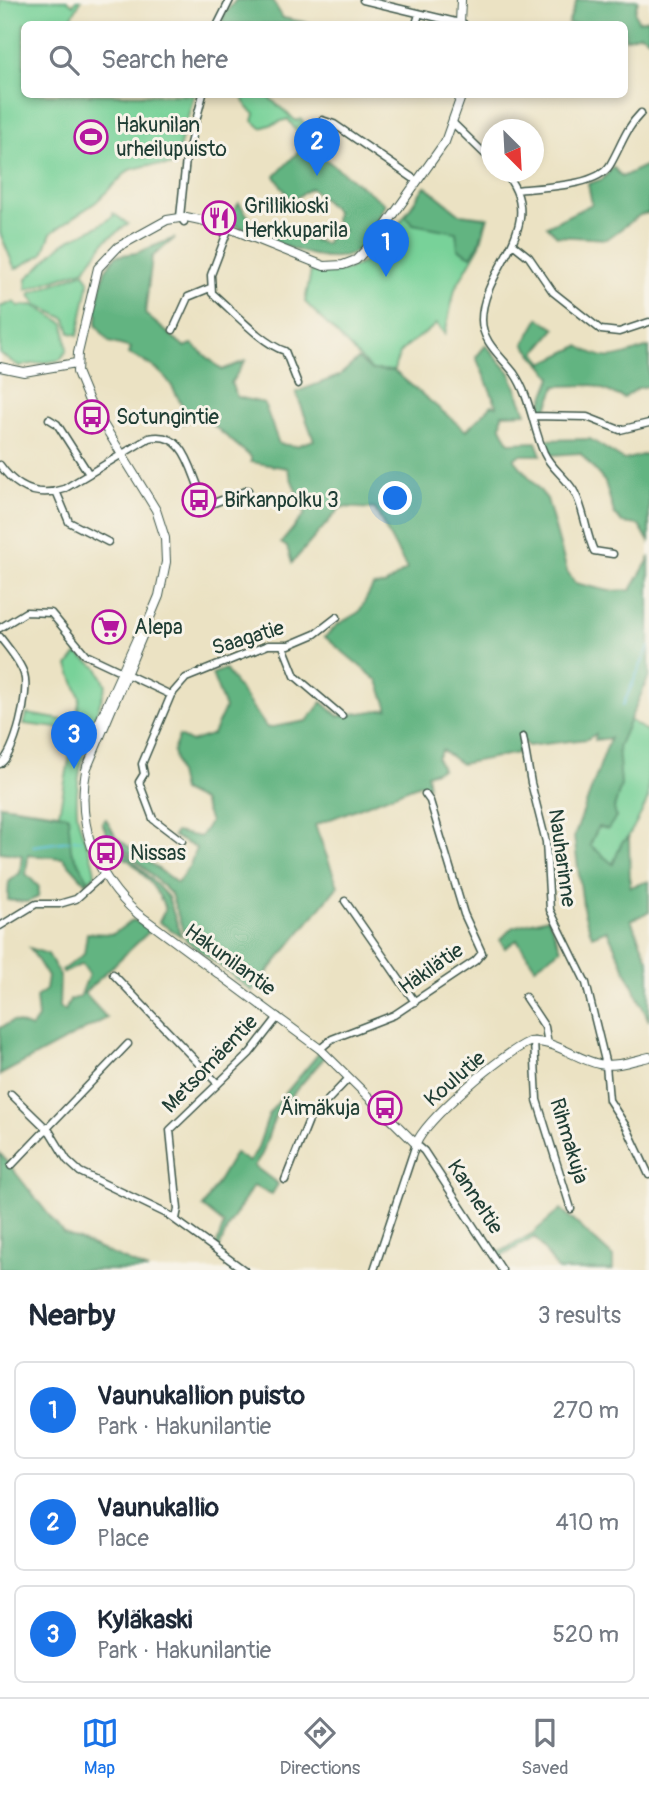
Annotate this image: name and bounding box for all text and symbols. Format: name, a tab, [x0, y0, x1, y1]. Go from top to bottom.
search box	[21, 21, 628, 98]
icon: search	[45, 41, 83, 79]
text: Search here	[101, 44, 228, 76]
place label: Hakunilan urheilupuisto	[116, 112, 227, 163]
sports icon: Hakunilan urheilupuisto	[72, 118, 110, 156]
pin: 2	[294, 118, 340, 176]
north arrow	[481, 119, 544, 182]
place label: Grillikioski Herkkuparila	[244, 193, 348, 244]
restaurant icon: Grillikioski Herkkuparila	[200, 199, 238, 237]
pin: 1	[363, 219, 409, 277]
bus stop icon: Sotungintie	[73, 398, 111, 436]
place label: Sotungintie	[116, 404, 219, 431]
bus stop icon: Birkanpolku 3	[180, 481, 218, 519]
your location	[378, 481, 412, 515]
place label: Birkanpolku 3	[224, 487, 339, 514]
supermarket icon: Alepa	[90, 608, 128, 646]
place label: Alepa	[134, 614, 183, 641]
street label: Saagatie	[209, 614, 288, 662]
pin: 3	[51, 711, 97, 769]
street label: Nauharinne	[542, 807, 582, 909]
bus stop icon: Nissas	[87, 834, 125, 872]
place label: Nissas	[130, 840, 186, 867]
street label: Hakunilantie	[179, 918, 281, 1003]
street label: Häkilätie	[393, 937, 469, 1001]
street label: Metsomäentie	[156, 1009, 264, 1119]
street label: Koulutie	[419, 1045, 492, 1113]
bus stop icon: Äimäkuja	[366, 1089, 404, 1127]
place label: Äimäkuja	[280, 1095, 360, 1122]
street label: Rihmakuja	[543, 1095, 595, 1187]
street label: Kanneltie	[441, 1155, 509, 1240]
text: Nearby	[28, 1297, 115, 1334]
text: 3 results	[538, 1301, 621, 1330]
text: Vaunukallion puisto	[97, 1380, 305, 1412]
text: 1	[49, 1396, 58, 1425]
text: 270 m	[553, 1396, 619, 1425]
text: Park · Hakunilantie	[97, 1412, 271, 1441]
text: Vaunukallio	[97, 1492, 219, 1524]
text: 2	[47, 1508, 59, 1537]
text: 410 m	[556, 1508, 619, 1537]
text: Place	[97, 1524, 149, 1553]
text: Kyläkaski	[97, 1604, 192, 1636]
text: 3	[47, 1620, 59, 1649]
text: 520 m	[553, 1620, 619, 1649]
text: Park · Hakunilantie	[97, 1636, 271, 1665]
tab: Map	[81, 1714, 119, 1780]
tab: Directions	[280, 1714, 360, 1780]
tab: Saved	[521, 1714, 568, 1780]

